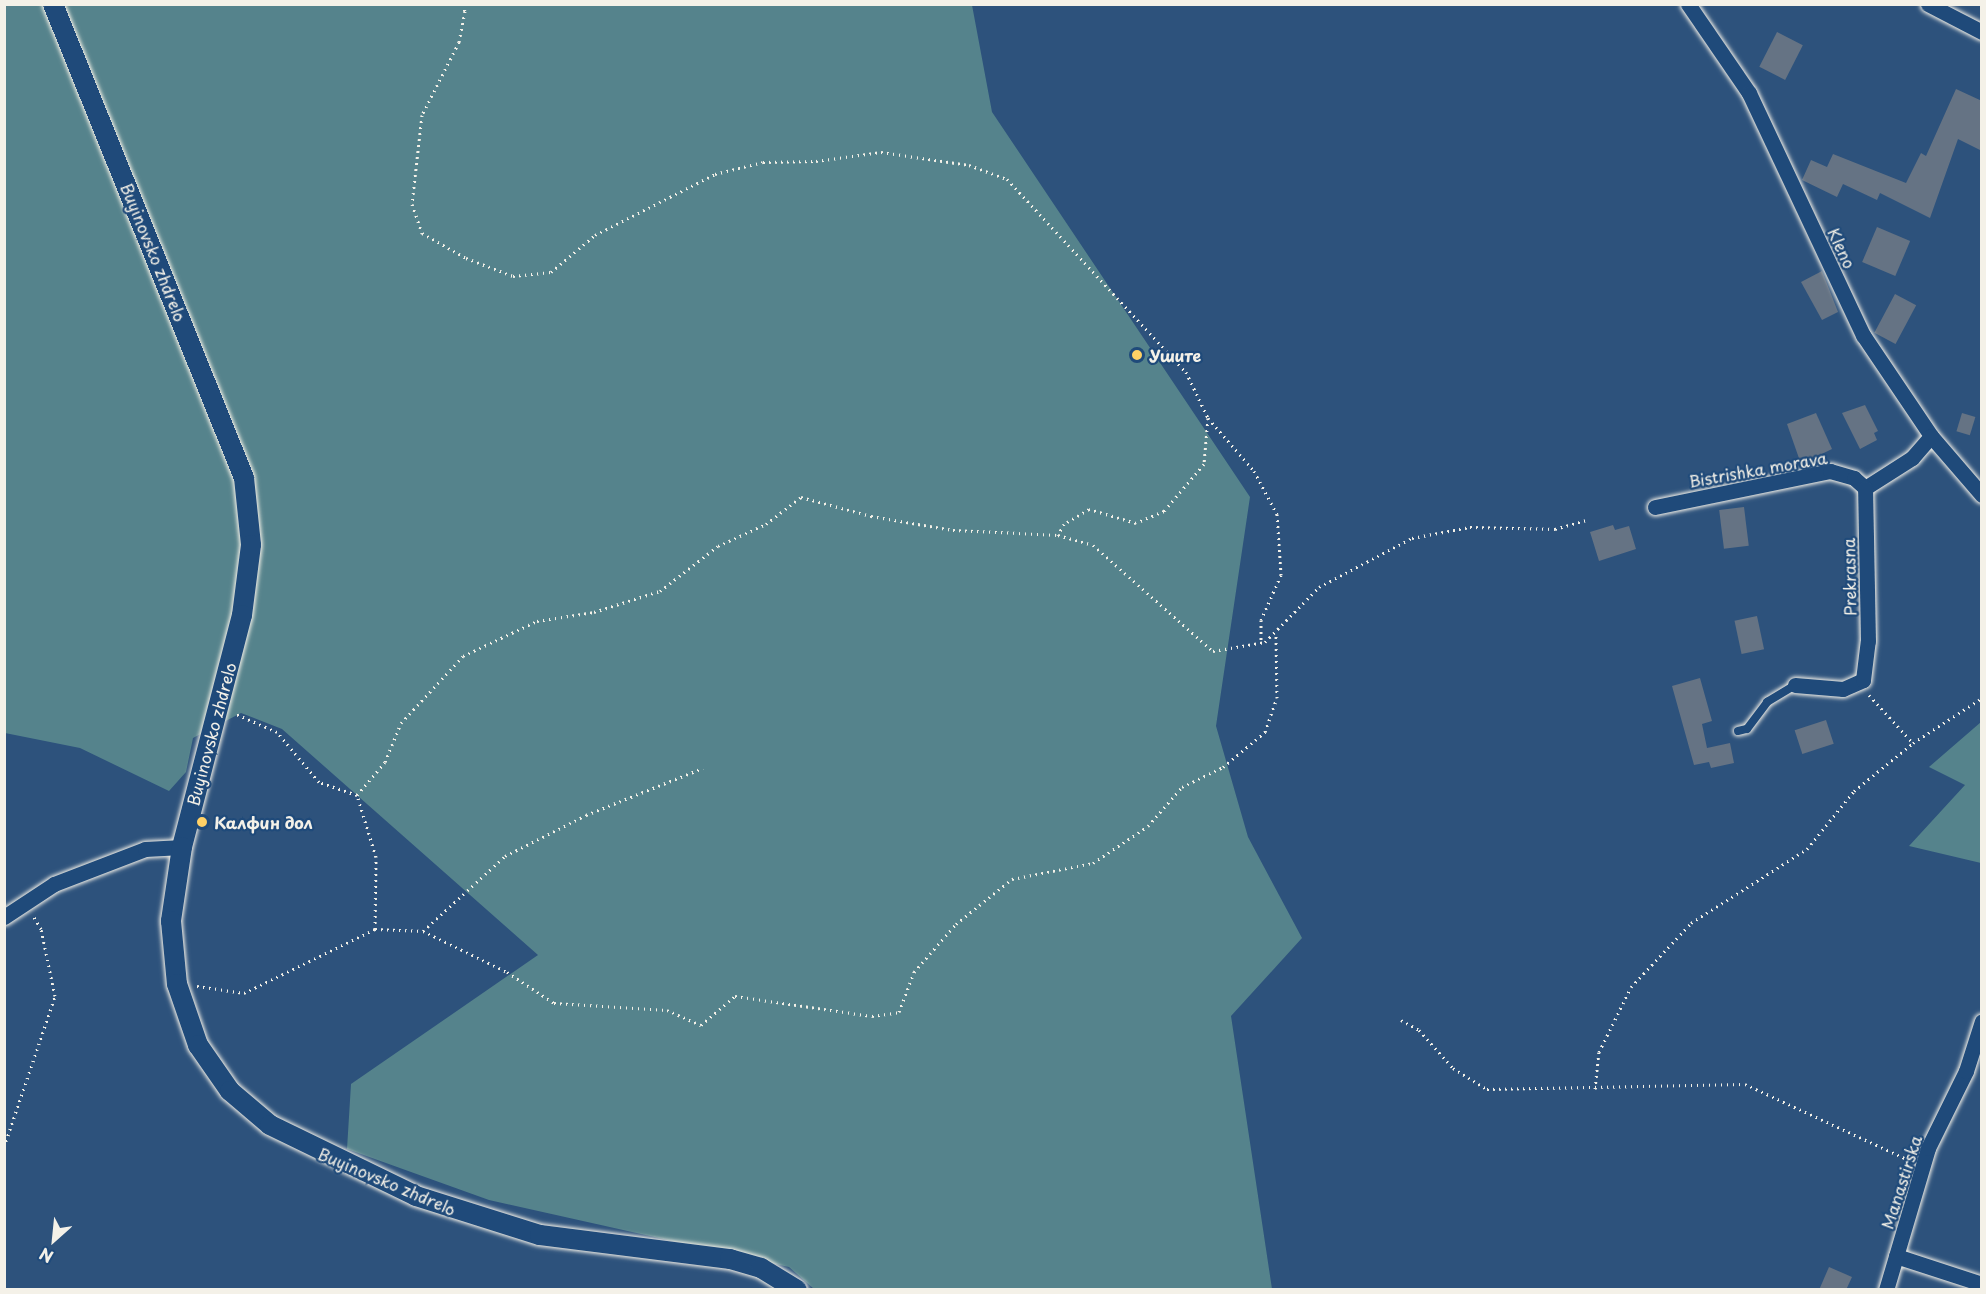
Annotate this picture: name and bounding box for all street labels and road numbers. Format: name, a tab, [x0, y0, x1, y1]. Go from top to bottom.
street label: Buyinovsko zhdrelo	[117, 180, 191, 324]
street label: Kleno	[1824, 225, 1860, 271]
street label: Bistrishka morava	[1687, 447, 1829, 491]
street label: Prekrasna	[1839, 538, 1859, 616]
street label: Buyinovsko zhdrelo	[183, 660, 239, 808]
street label: Manastirska	[1877, 1133, 1925, 1231]
street label: Buyinovsko zhdrelo	[315, 1143, 459, 1219]

